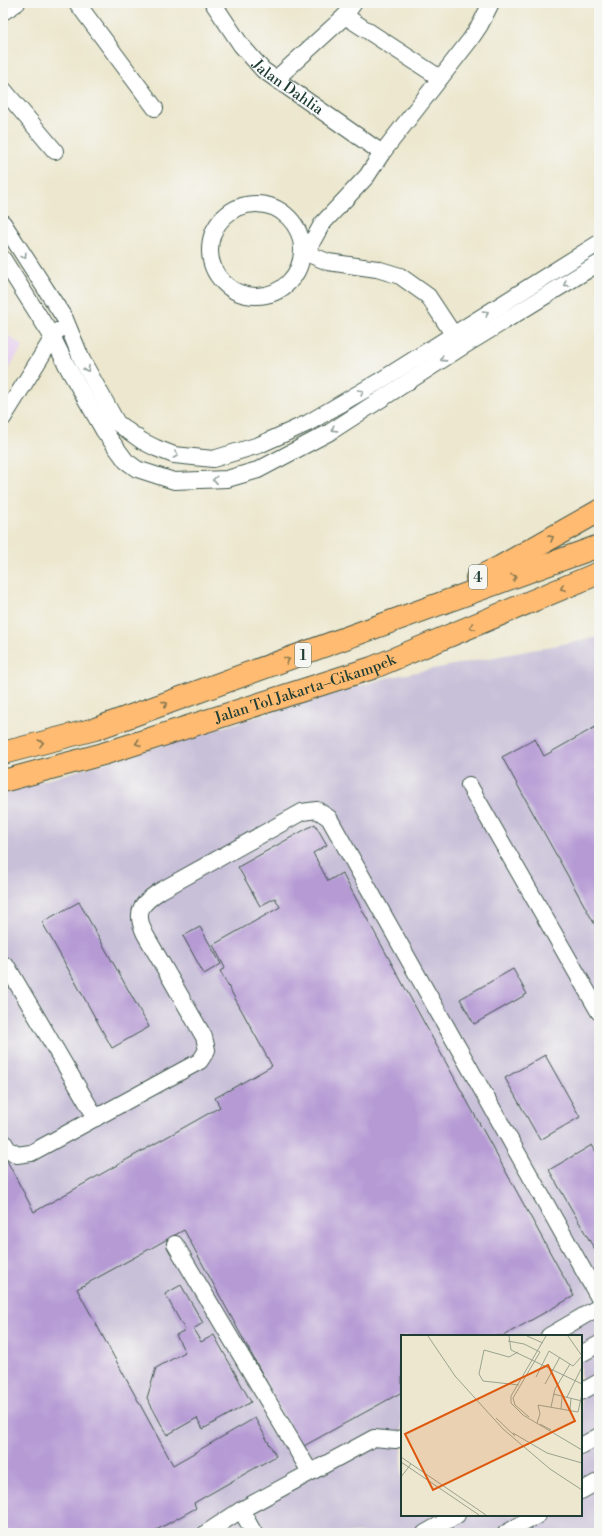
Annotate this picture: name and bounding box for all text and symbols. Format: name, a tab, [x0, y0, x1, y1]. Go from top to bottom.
street label: Jalan Dahlia	[247, 55, 327, 120]
one-way arrow	[19, 251, 26, 258]
one-way arrow	[563, 279, 570, 286]
one-way arrow	[482, 311, 489, 318]
one-way arrow	[440, 354, 447, 362]
one-way arrow	[82, 365, 90, 372]
one-way arrow	[357, 389, 364, 397]
one-way arrow	[331, 424, 338, 432]
one-way arrow	[173, 450, 180, 458]
one-way arrow	[212, 475, 218, 484]
one-way arrow	[547, 536, 554, 543]
road number: 4	[469, 565, 487, 589]
one-way arrow	[511, 574, 518, 582]
one-way arrow	[560, 584, 567, 592]
one-way arrow	[468, 622, 475, 630]
road number: 1	[295, 643, 311, 667]
street label: Jalan Tol Jakarta–Cikampek	[211, 650, 400, 728]
one-way arrow	[283, 657, 290, 665]
one-way arrow	[161, 701, 168, 709]
one-way arrow	[134, 738, 141, 747]
one-way arrow	[38, 740, 44, 748]
inset map	[401, 1335, 582, 1516]

